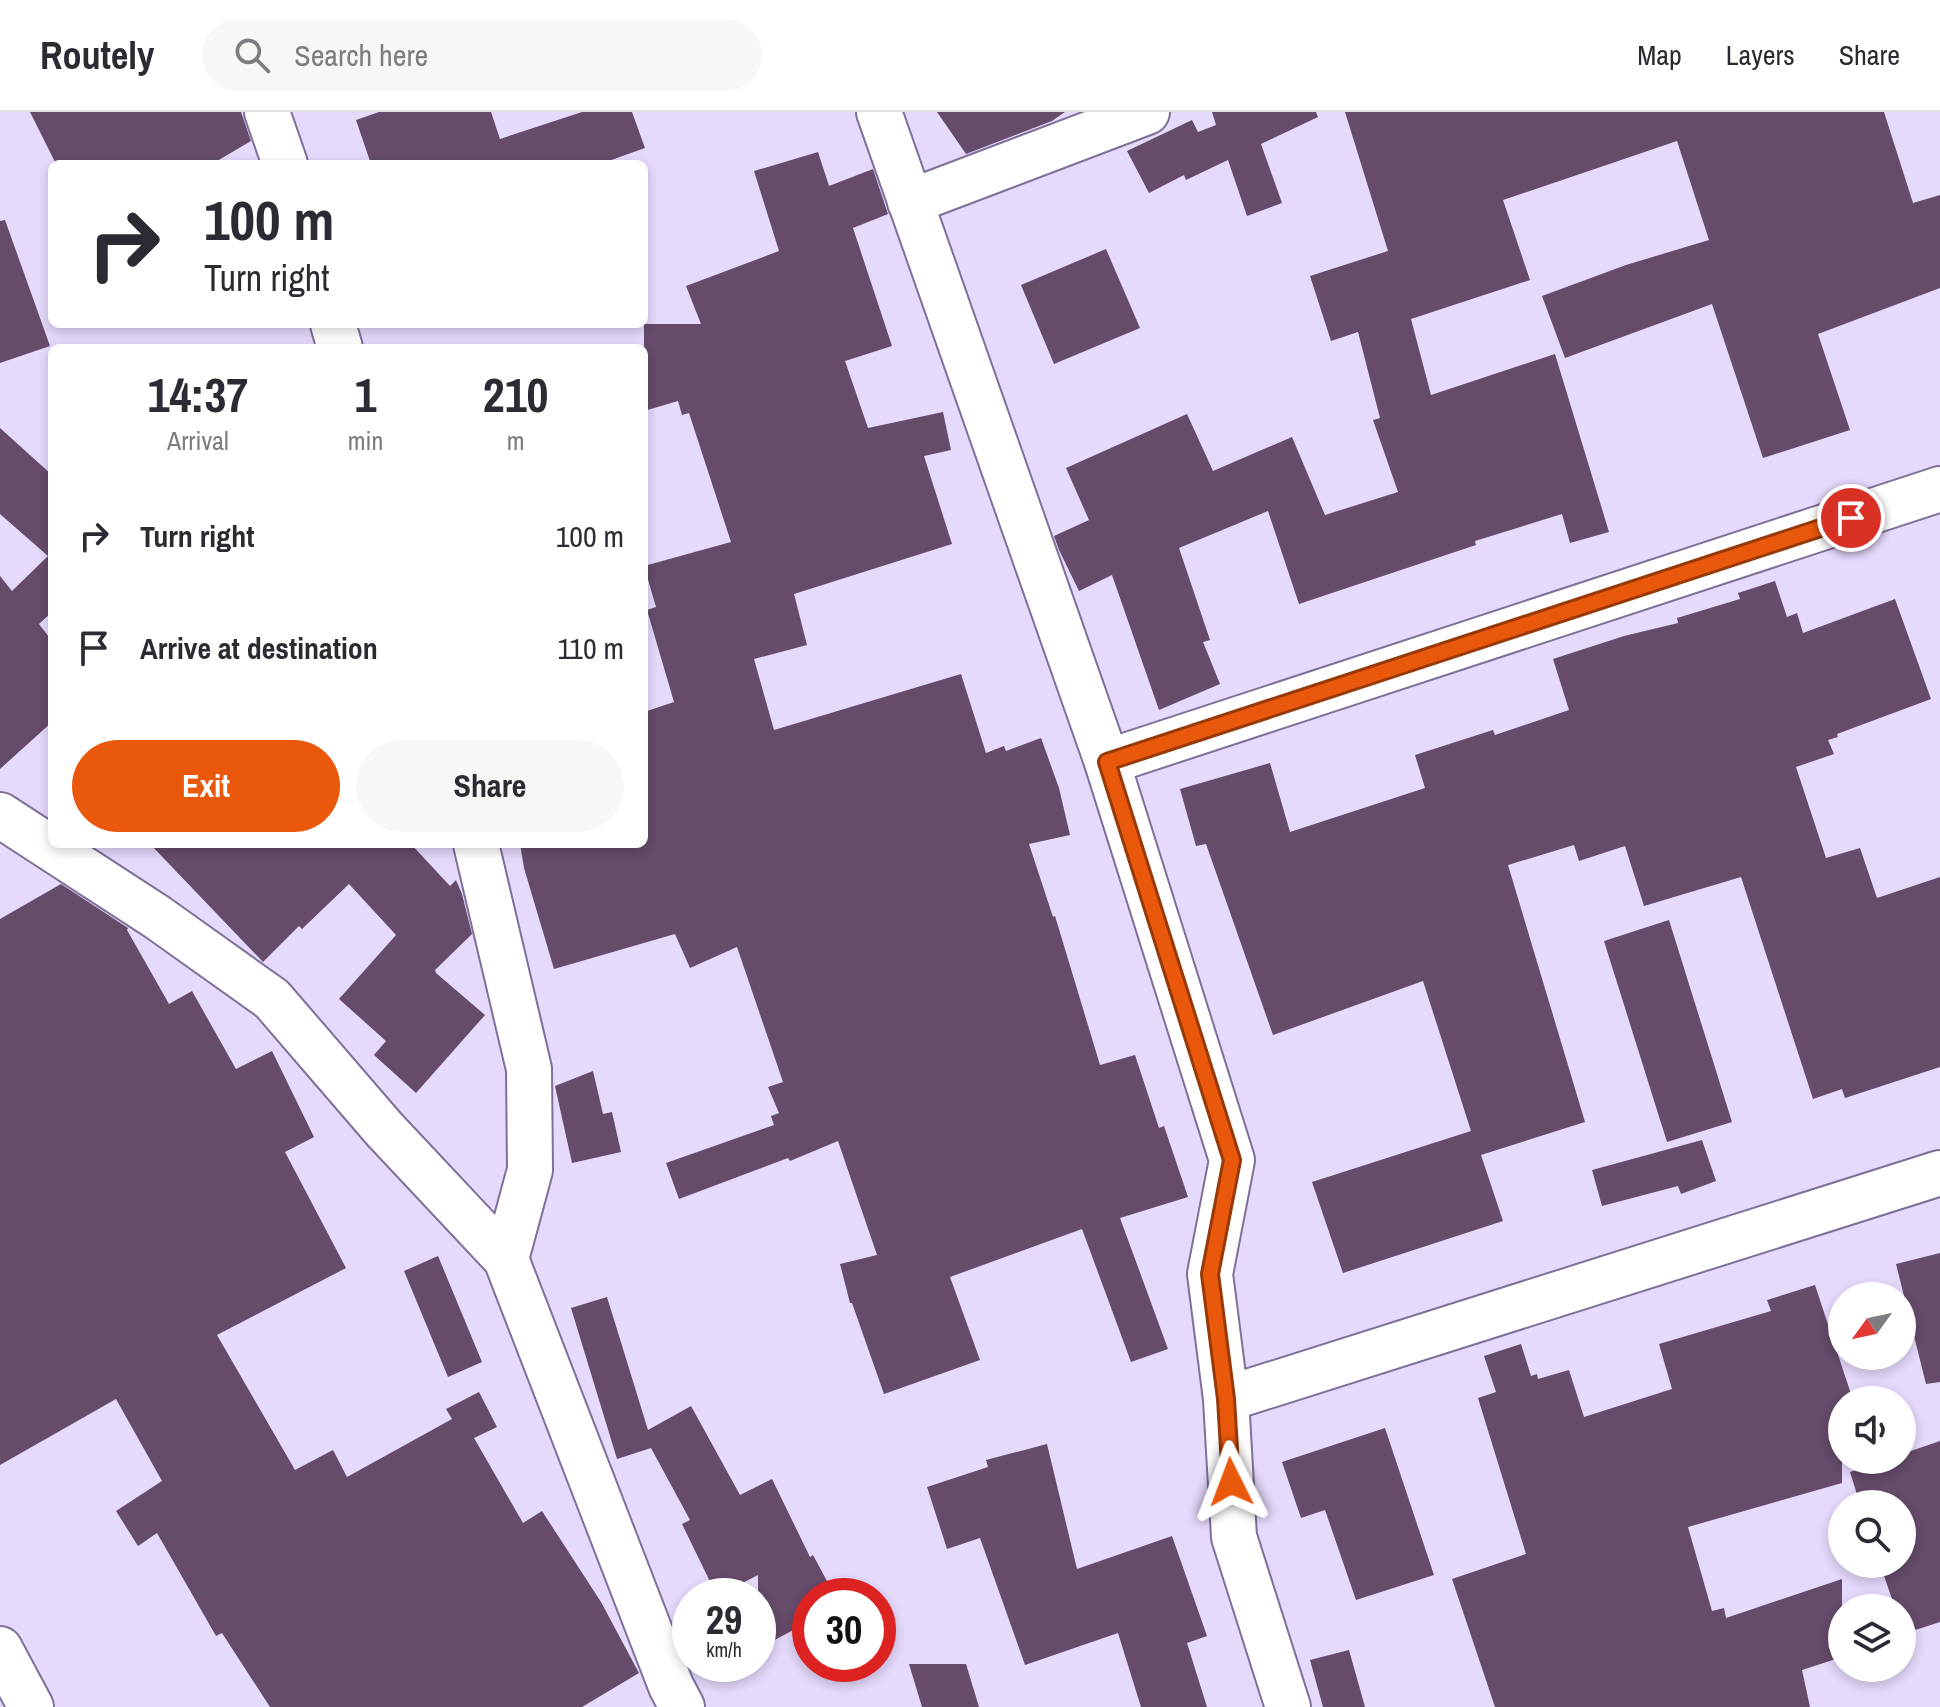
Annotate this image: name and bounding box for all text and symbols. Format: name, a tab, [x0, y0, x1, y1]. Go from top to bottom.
search box	[202, 19, 762, 91]
text: Routely	[40, 30, 154, 81]
icon: search	[230, 33, 274, 77]
text: Search here	[294, 35, 428, 75]
text: Map	[1637, 36, 1682, 74]
text: Layers	[1726, 36, 1795, 74]
text: Share	[1839, 36, 1900, 74]
text: 100 m	[204, 182, 334, 257]
icon: right	[72, 192, 176, 296]
text: Turn right	[204, 254, 329, 302]
text: 14:37	[148, 362, 248, 427]
text: 1	[355, 362, 376, 427]
text: 210	[483, 362, 548, 427]
text: Arrival	[167, 423, 229, 458]
text: min	[348, 423, 383, 458]
text: m	[507, 423, 525, 458]
pin	[1817, 484, 1885, 552]
icon: arrive	[1829, 496, 1873, 540]
icon: right	[72, 514, 116, 558]
text: Turn right	[140, 516, 254, 556]
text: 100 m	[556, 516, 624, 556]
icon: arrive	[72, 626, 116, 670]
text: Arrive at destination	[140, 628, 378, 668]
text: 110 m	[557, 628, 624, 668]
button: Exit	[72, 740, 340, 832]
button: Share	[356, 740, 624, 832]
north arrow	[1828, 1282, 1916, 1370]
map controls	[1828, 1282, 1916, 1682]
button: sound	[1828, 1386, 1916, 1474]
position arrow	[1189, 1440, 1273, 1524]
button: search	[1828, 1490, 1916, 1578]
speed limit sign: 30	[792, 1578, 896, 1682]
text: 29	[706, 1593, 742, 1646]
button: layers	[1828, 1594, 1916, 1682]
text: km/h	[706, 1636, 742, 1663]

